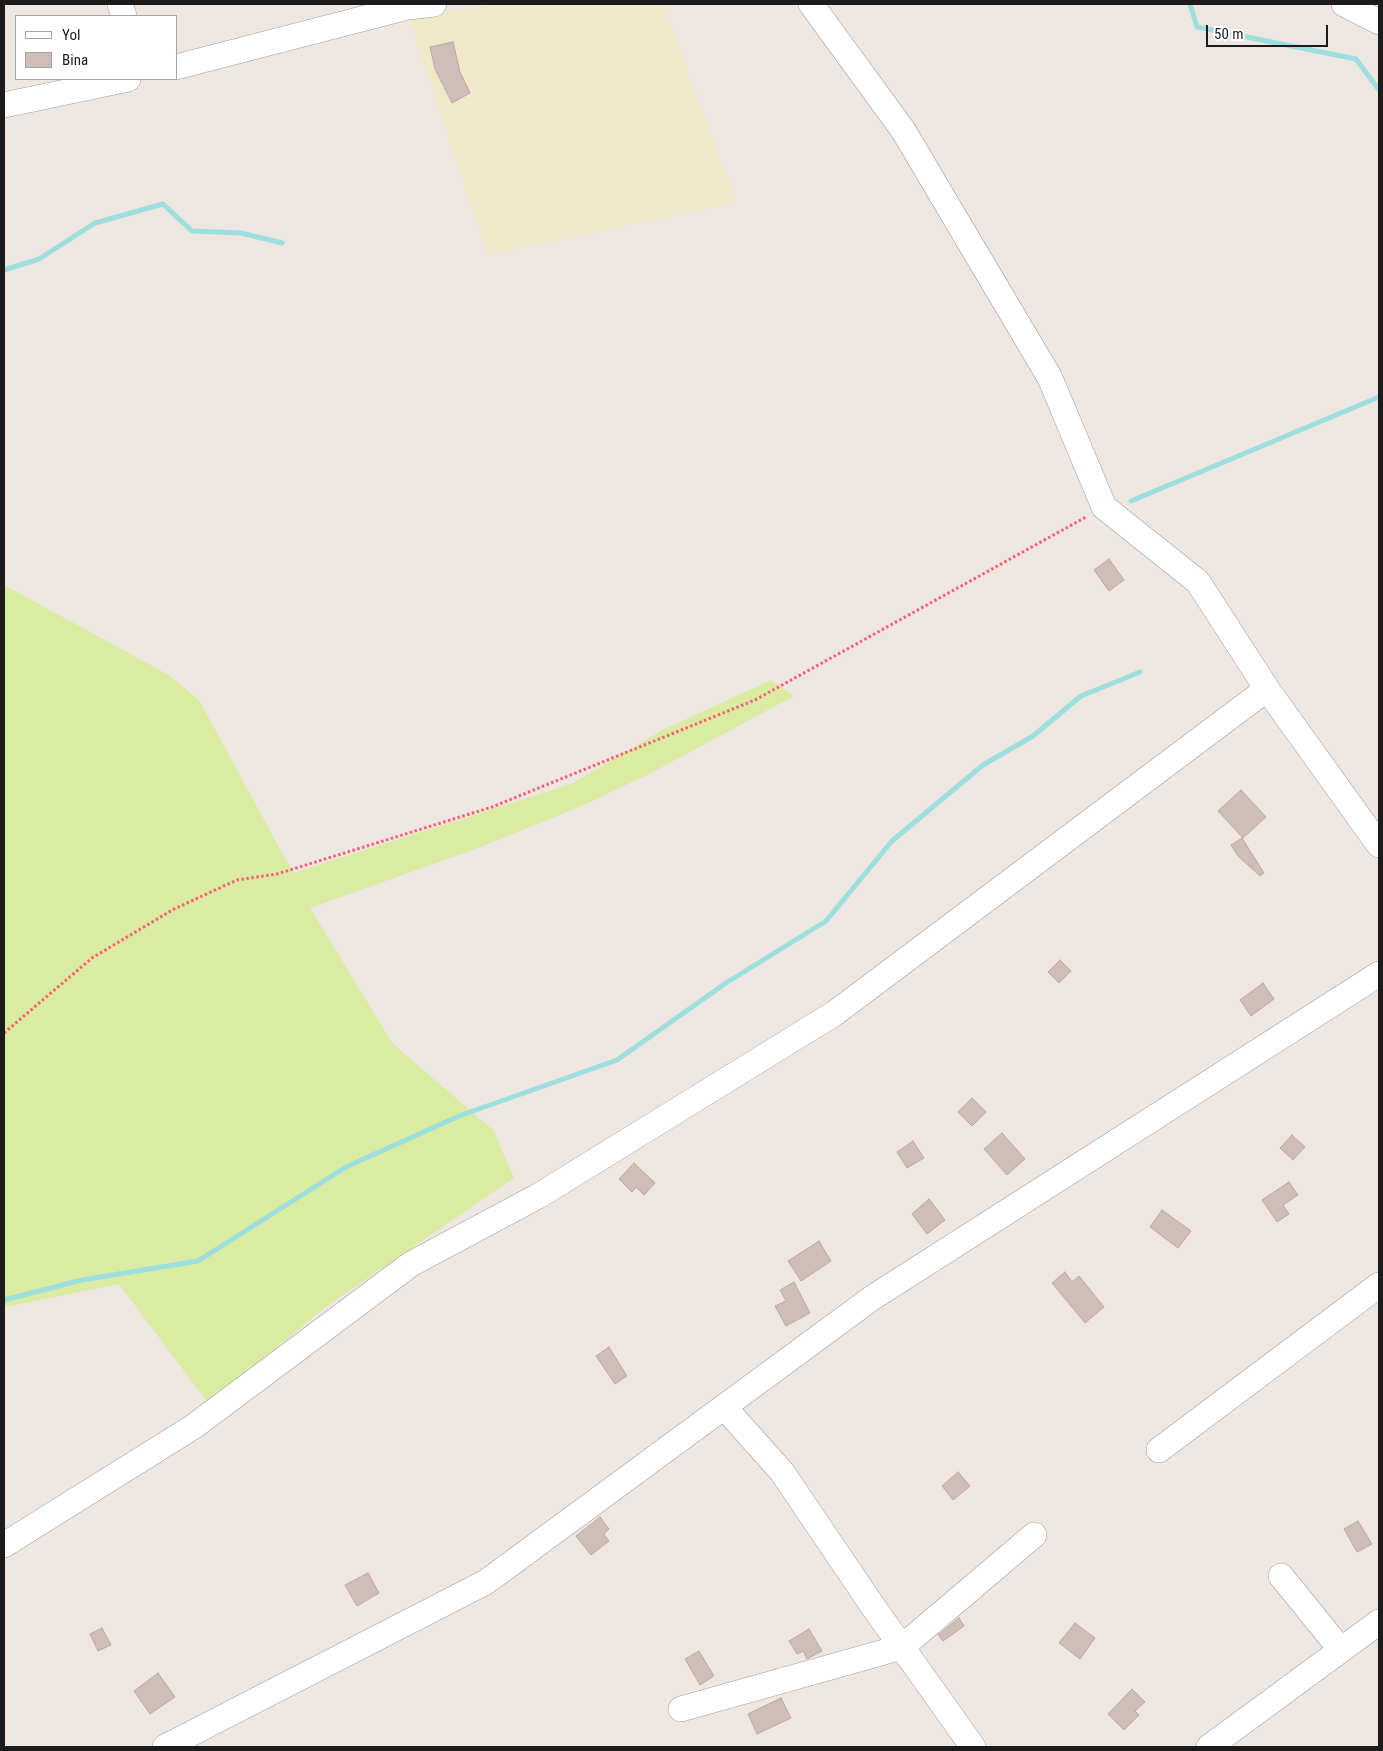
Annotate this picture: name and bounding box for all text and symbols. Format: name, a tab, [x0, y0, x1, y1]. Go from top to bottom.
legend	[15, 15, 178, 80]
scale bar	[1208, 15, 1330, 47]
text: 50 m	[1214, 25, 1244, 43]
text: Yol	[62, 26, 80, 44]
text: Bina	[62, 51, 88, 69]

